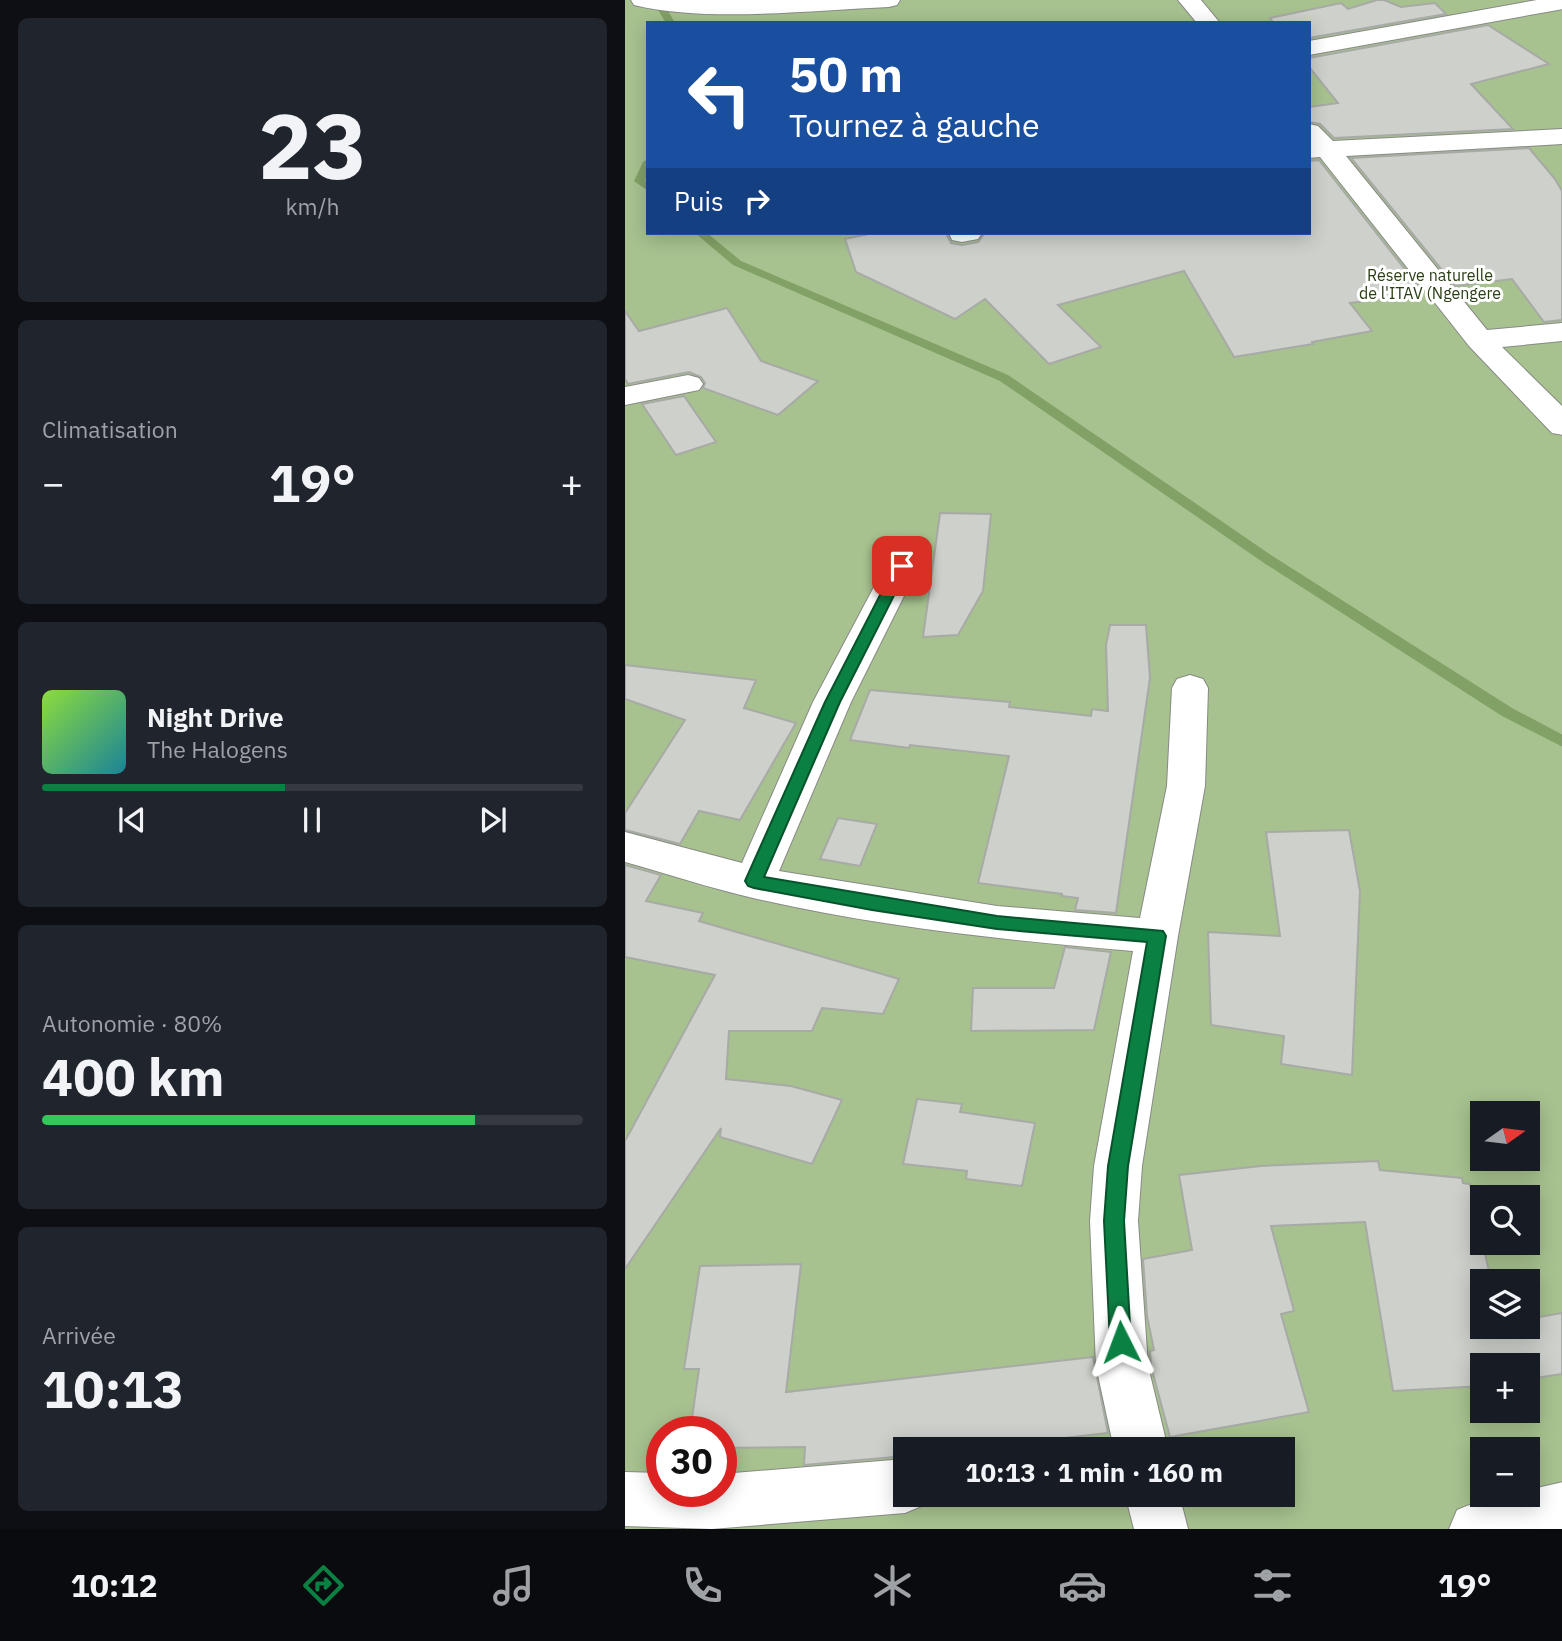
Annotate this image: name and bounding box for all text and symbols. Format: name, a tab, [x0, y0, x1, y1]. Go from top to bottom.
text: 50 m	[789, 42, 903, 105]
icon: left	[674, 49, 765, 140]
text: 23	[258, 86, 367, 204]
text: Tournez à gauche	[789, 104, 1040, 146]
icon: right	[738, 182, 776, 220]
text: Puis	[674, 184, 724, 218]
text: km/h	[285, 191, 340, 221]
park label: Réserve naturelle de l'ITAV (Ngengere	[1359, 265, 1501, 303]
text: Climatisation	[42, 414, 178, 444]
text: 19°	[269, 449, 356, 516]
text: −	[42, 458, 65, 507]
text: +	[560, 458, 583, 507]
pin	[872, 536, 932, 596]
icon: arrive	[883, 547, 921, 585]
text: Night Drive	[147, 700, 284, 734]
text: The Halogens	[147, 734, 288, 764]
icon: previous	[113, 801, 151, 839]
icon: pause	[293, 801, 331, 839]
icon: next	[474, 801, 512, 839]
text: Autonomie · 80%	[42, 1008, 222, 1038]
text: 400 km	[42, 1043, 224, 1110]
north arrow	[1470, 1101, 1540, 1171]
map controls	[1470, 1101, 1540, 1507]
button: search	[1470, 1185, 1540, 1255]
button: layers	[1470, 1269, 1540, 1339]
position arrow	[1084, 1305, 1158, 1379]
text: Arrivée	[42, 1320, 116, 1350]
button: +	[1470, 1353, 1540, 1423]
text: 10:13	[42, 1355, 184, 1422]
speed limit sign: 30	[646, 1416, 737, 1507]
button: −	[1470, 1437, 1540, 1507]
text: 10:13 · 1 min · 160 m	[965, 1455, 1223, 1489]
icon: directions	[299, 1561, 348, 1610]
icon: music	[489, 1561, 538, 1610]
icon: phone	[678, 1561, 727, 1610]
icon: climate	[868, 1561, 917, 1610]
icon: car	[1058, 1561, 1107, 1610]
icon: filters	[1248, 1561, 1297, 1610]
text: 10:12	[70, 1564, 158, 1606]
text: 19°	[1438, 1564, 1492, 1606]

